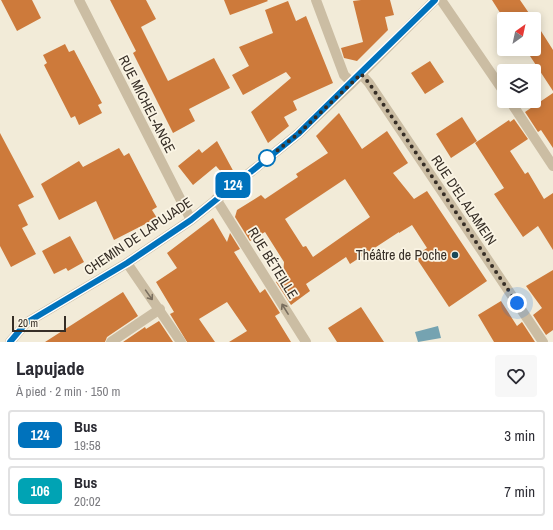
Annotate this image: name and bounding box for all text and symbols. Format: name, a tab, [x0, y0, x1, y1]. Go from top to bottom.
north arrow	[497, 12, 541, 56]
map controls	[497, 12, 541, 108]
street label: RUE MICHEL-ANGE	[115, 52, 179, 156]
button: layers	[497, 64, 541, 108]
unlabelled marker	[258, 149, 276, 167]
street label: RUE D'EL ALAMEIN	[427, 152, 501, 248]
line badge: 124	[210, 172, 256, 198]
text: 124	[223, 176, 243, 194]
street label: CHEMIN DE LAPUJADE	[80, 193, 196, 279]
street label: RUE BÉTEILLE	[244, 224, 302, 302]
place label: Théâtre de Poche	[356, 246, 447, 264]
marker: Théâtre de Poche	[450, 250, 460, 260]
one-way arrow	[145, 289, 153, 300]
your location	[507, 293, 527, 313]
one-way arrow	[281, 303, 289, 315]
scale bar	[12, 314, 66, 333]
text: 20 m	[18, 316, 38, 330]
text: Lapujade	[16, 355, 84, 381]
button: heart	[495, 355, 537, 397]
text: À pied · 2 min · 150 m	[16, 383, 120, 400]
text: Bus	[74, 416, 97, 437]
text: 3 min	[504, 425, 535, 446]
text: 124	[30, 426, 50, 444]
text: 19:58	[74, 437, 101, 454]
text: Bus	[74, 472, 97, 493]
text: 7 min	[504, 481, 535, 502]
text: 106	[30, 482, 50, 500]
text: 20:02	[74, 493, 101, 510]

